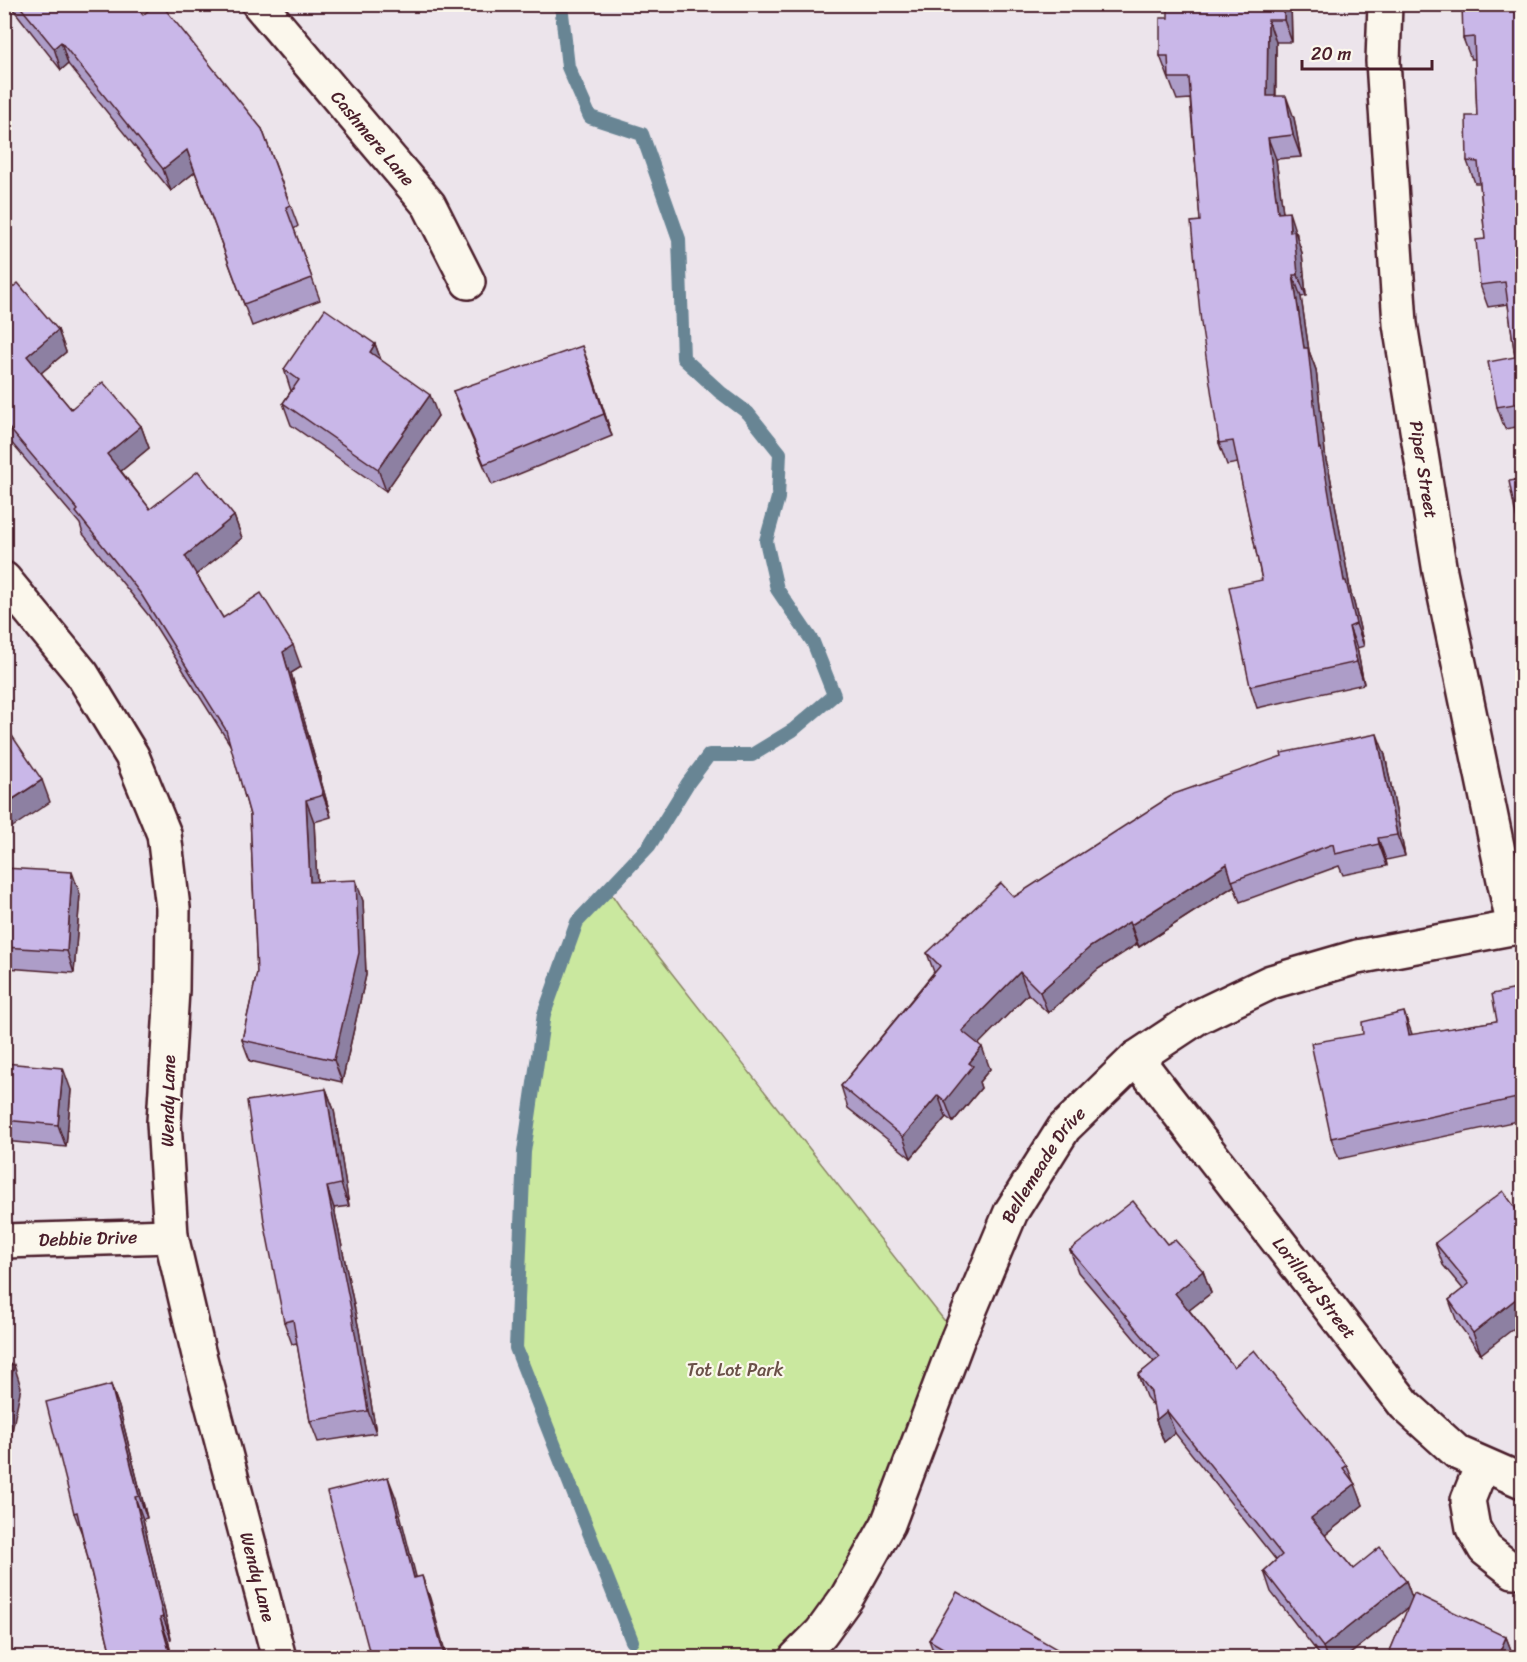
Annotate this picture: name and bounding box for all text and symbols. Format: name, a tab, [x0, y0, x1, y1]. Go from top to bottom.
scale bar	[1302, 33, 1432, 71]
text: 20 m	[1311, 38, 1351, 70]
street label: Cashmere Lane	[322, 83, 423, 194]
street label: Piper Street	[1400, 418, 1447, 521]
street label: Wendy Lane	[151, 1054, 185, 1147]
street label: Bellemeade Drive	[992, 1099, 1094, 1228]
street label: Debbie Drive	[38, 1221, 138, 1256]
street label: Lorillard Street	[1264, 1230, 1365, 1347]
park label: Tot Lot Park	[687, 1354, 784, 1386]
street label: Wendy Lane	[230, 1528, 285, 1626]

